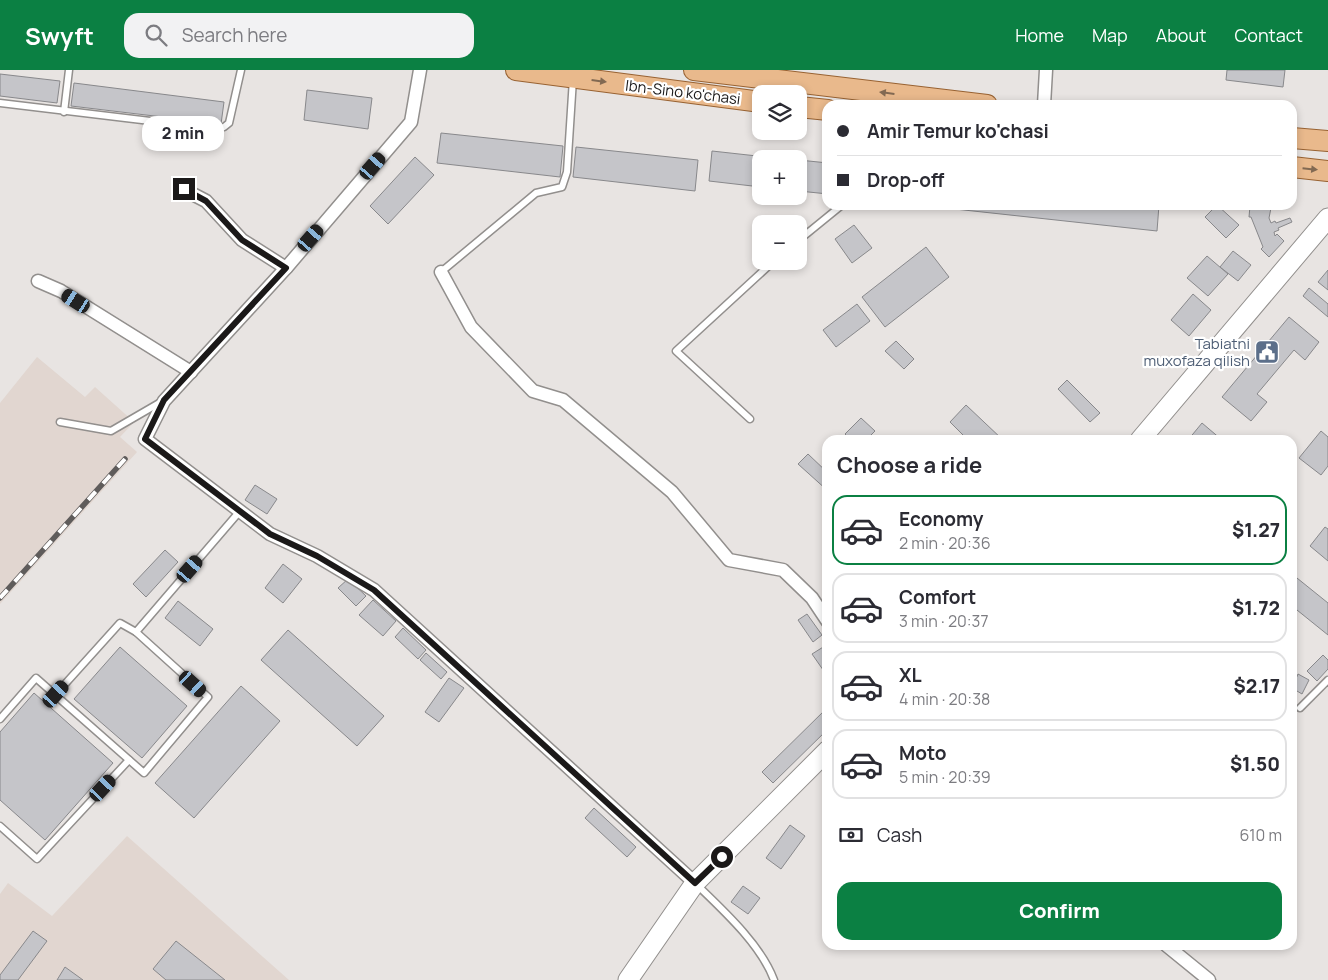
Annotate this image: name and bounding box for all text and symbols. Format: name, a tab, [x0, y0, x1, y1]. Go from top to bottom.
search box	[124, 13, 474, 58]
text: Swyft	[25, 19, 94, 52]
icon: search	[142, 21, 170, 49]
text: Search here	[182, 22, 287, 48]
text: Home	[1015, 23, 1064, 47]
text: Map	[1092, 23, 1128, 47]
text: About	[1156, 23, 1206, 47]
text: Contact	[1234, 23, 1303, 47]
street label: Ibn-Sino ko'chasi	[624, 75, 742, 109]
one-way arrow	[592, 78, 608, 86]
map controls	[752, 85, 807, 270]
button: layers	[752, 85, 807, 140]
one-way arrow	[879, 89, 895, 97]
callout: 2 min	[143, 116, 225, 152]
text: Amir Temur ko'chasi	[867, 118, 1049, 144]
text: 2 min	[162, 122, 204, 144]
car	[357, 150, 388, 182]
button: +	[752, 150, 807, 205]
one-way arrow	[1303, 165, 1319, 173]
text: Drop-off	[867, 167, 944, 193]
route end	[173, 178, 195, 200]
button: −	[752, 215, 807, 270]
car	[295, 222, 326, 254]
car	[59, 287, 92, 315]
place label: Tabiatni muxofaza qilish	[1143, 333, 1250, 371]
public building icon: Tabiatni muxofaza qilish	[1254, 339, 1280, 365]
text: Choose a ride	[837, 450, 982, 480]
text: Economy	[899, 506, 983, 532]
icon: car	[839, 508, 884, 553]
text: $1.27	[1232, 517, 1280, 543]
text: 2 min · 20:36	[899, 532, 991, 554]
car	[174, 553, 205, 585]
text: Comfort	[899, 584, 976, 610]
icon: car	[839, 586, 884, 631]
text: $1.72	[1232, 595, 1280, 621]
text: 3 min · 20:37	[899, 610, 988, 632]
text: XL	[899, 662, 922, 688]
icon: car	[839, 664, 884, 709]
car	[176, 668, 209, 700]
text: $2.17	[1234, 673, 1280, 699]
car	[40, 678, 71, 710]
text: 4 min · 20:38	[899, 688, 990, 710]
text: Moto	[899, 740, 946, 766]
icon: car	[839, 742, 884, 787]
text: $1.50	[1230, 751, 1280, 777]
text: 5 min · 20:39	[899, 766, 991, 788]
car	[87, 772, 118, 804]
icon: cash	[837, 821, 865, 849]
text: Cash	[877, 822, 922, 848]
text: 610 m	[1240, 824, 1282, 846]
route start	[711, 846, 733, 868]
button: Confirm	[837, 882, 1282, 940]

